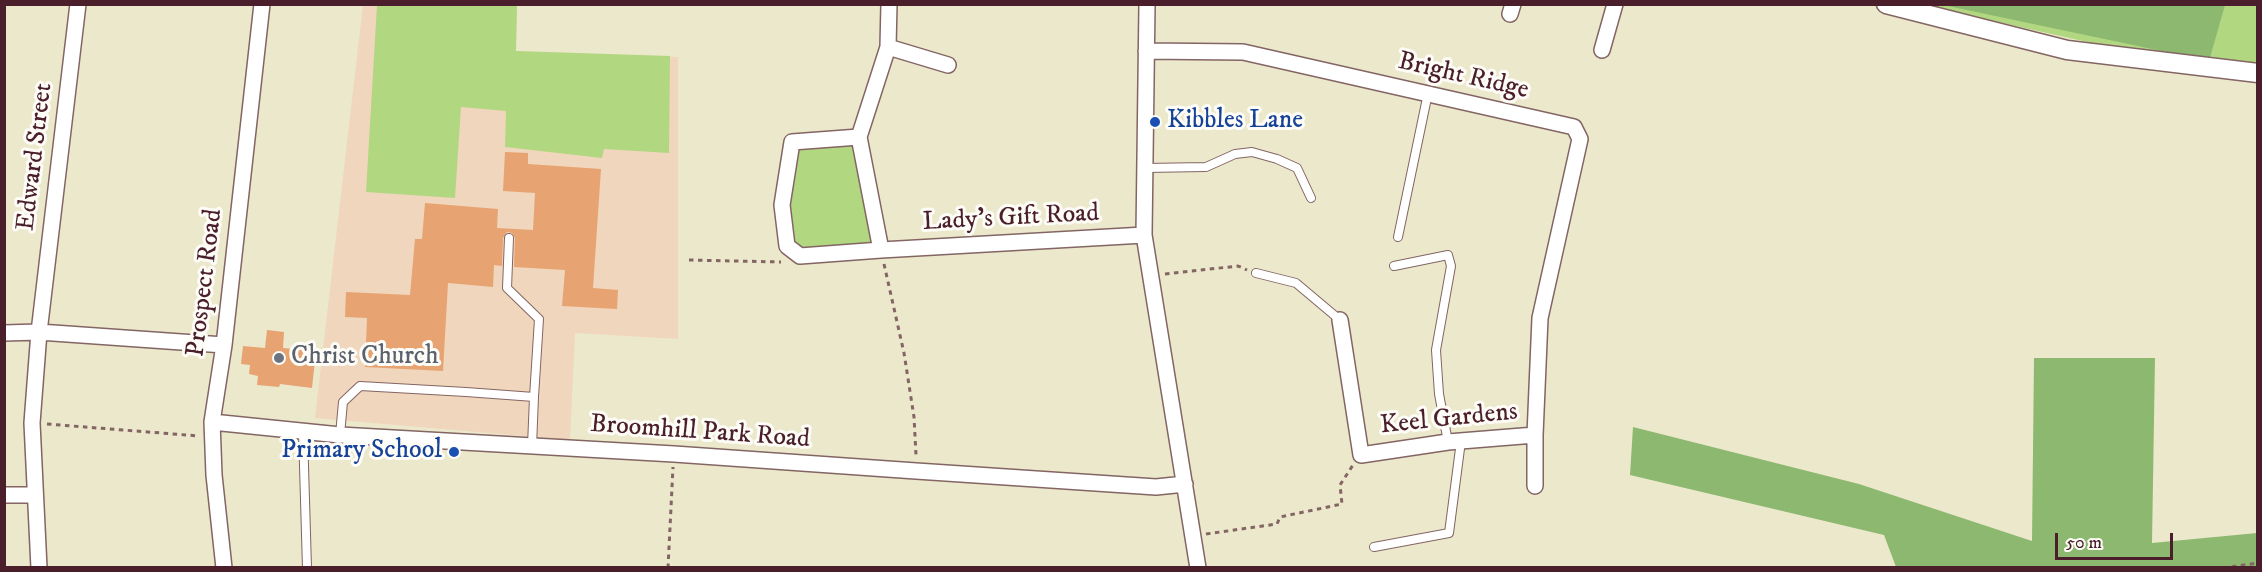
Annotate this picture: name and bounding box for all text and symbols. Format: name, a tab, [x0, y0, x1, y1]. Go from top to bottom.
street label: Bright Ridge	[1395, 47, 1531, 107]
street label: Edward Street	[11, 81, 61, 233]
place label: Kibbles Lane	[1167, 106, 1303, 138]
marker: Kibbles Lane	[1148, 115, 1162, 129]
street label: Lady's Gift Road	[922, 199, 1100, 239]
street label: Prospect Road	[181, 207, 231, 359]
place label: Christ Church	[291, 342, 439, 374]
marker: Christ Church	[272, 351, 286, 365]
street label: Keel Gardens	[1379, 397, 1519, 443]
street label: Broomhill Park Road	[589, 410, 811, 456]
place label: Primary School	[281, 436, 442, 468]
marker: Primary School	[447, 445, 461, 459]
scale bar	[2058, 521, 2176, 559]
text: 50 m	[2066, 532, 2102, 554]

